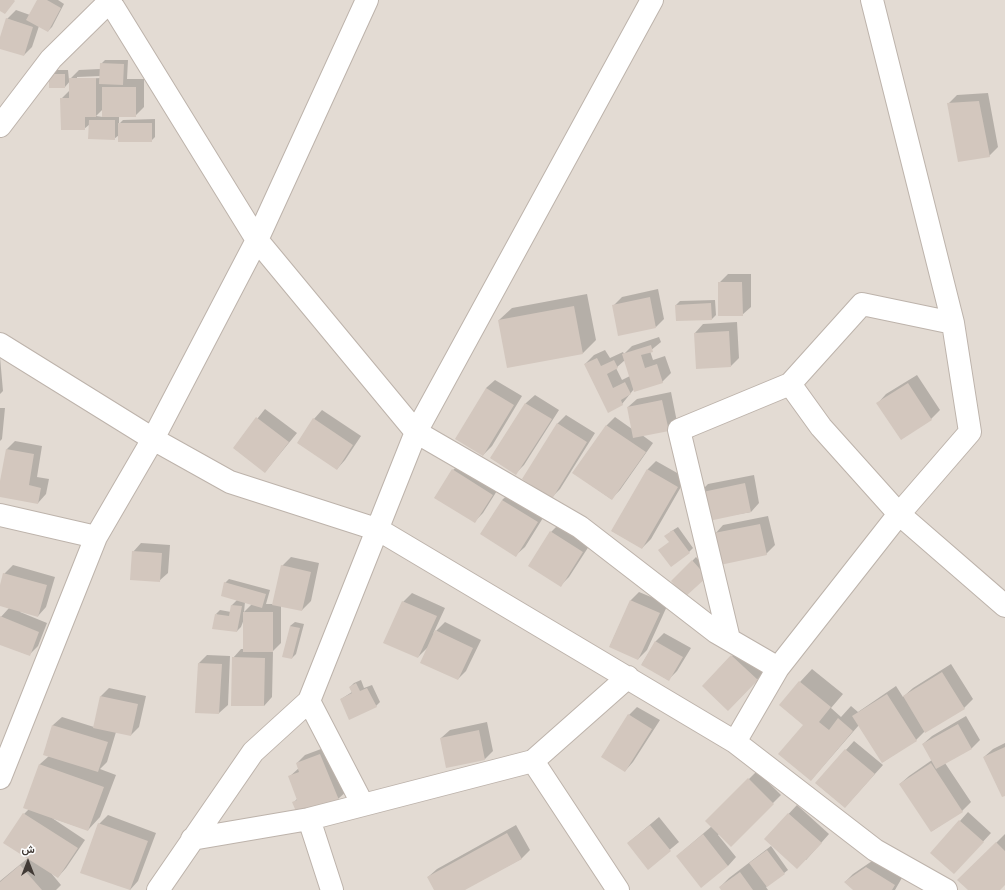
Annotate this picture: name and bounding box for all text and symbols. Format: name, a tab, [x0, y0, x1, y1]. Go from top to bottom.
north arrow	[8, 842, 48, 882]
text: ش	[21, 843, 35, 856]

